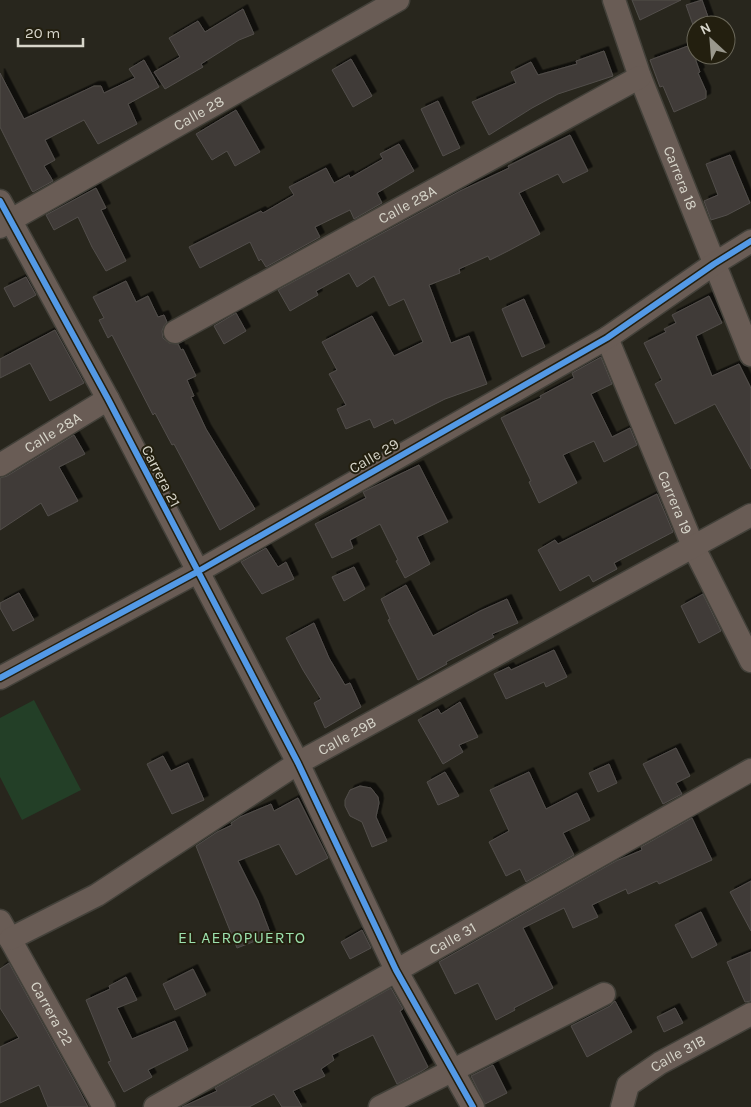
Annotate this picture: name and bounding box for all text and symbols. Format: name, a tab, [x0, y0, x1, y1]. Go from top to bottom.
scale bar	[18, 15, 82, 47]
north arrow	[686, 15, 736, 65]
text: N	[697, 19, 714, 39]
text: 20 m	[25, 24, 60, 42]
street label: Calle 28	[170, 92, 227, 135]
street label: Carrera 18	[659, 143, 701, 213]
street label: Calle 28A	[375, 181, 440, 228]
street label: Calle 28A	[21, 408, 85, 457]
street label: Calle 29	[346, 435, 402, 477]
street label: Carrera 21	[138, 442, 184, 510]
street label: Carrera 19	[654, 468, 696, 537]
street label: Calle 29B	[315, 713, 379, 759]
street label: Calle 31	[426, 918, 479, 959]
district label: EL AEROPUERTO	[178, 928, 306, 947]
street label: Carrera 22	[27, 978, 77, 1049]
street label: Calle 31B	[647, 1031, 709, 1076]

